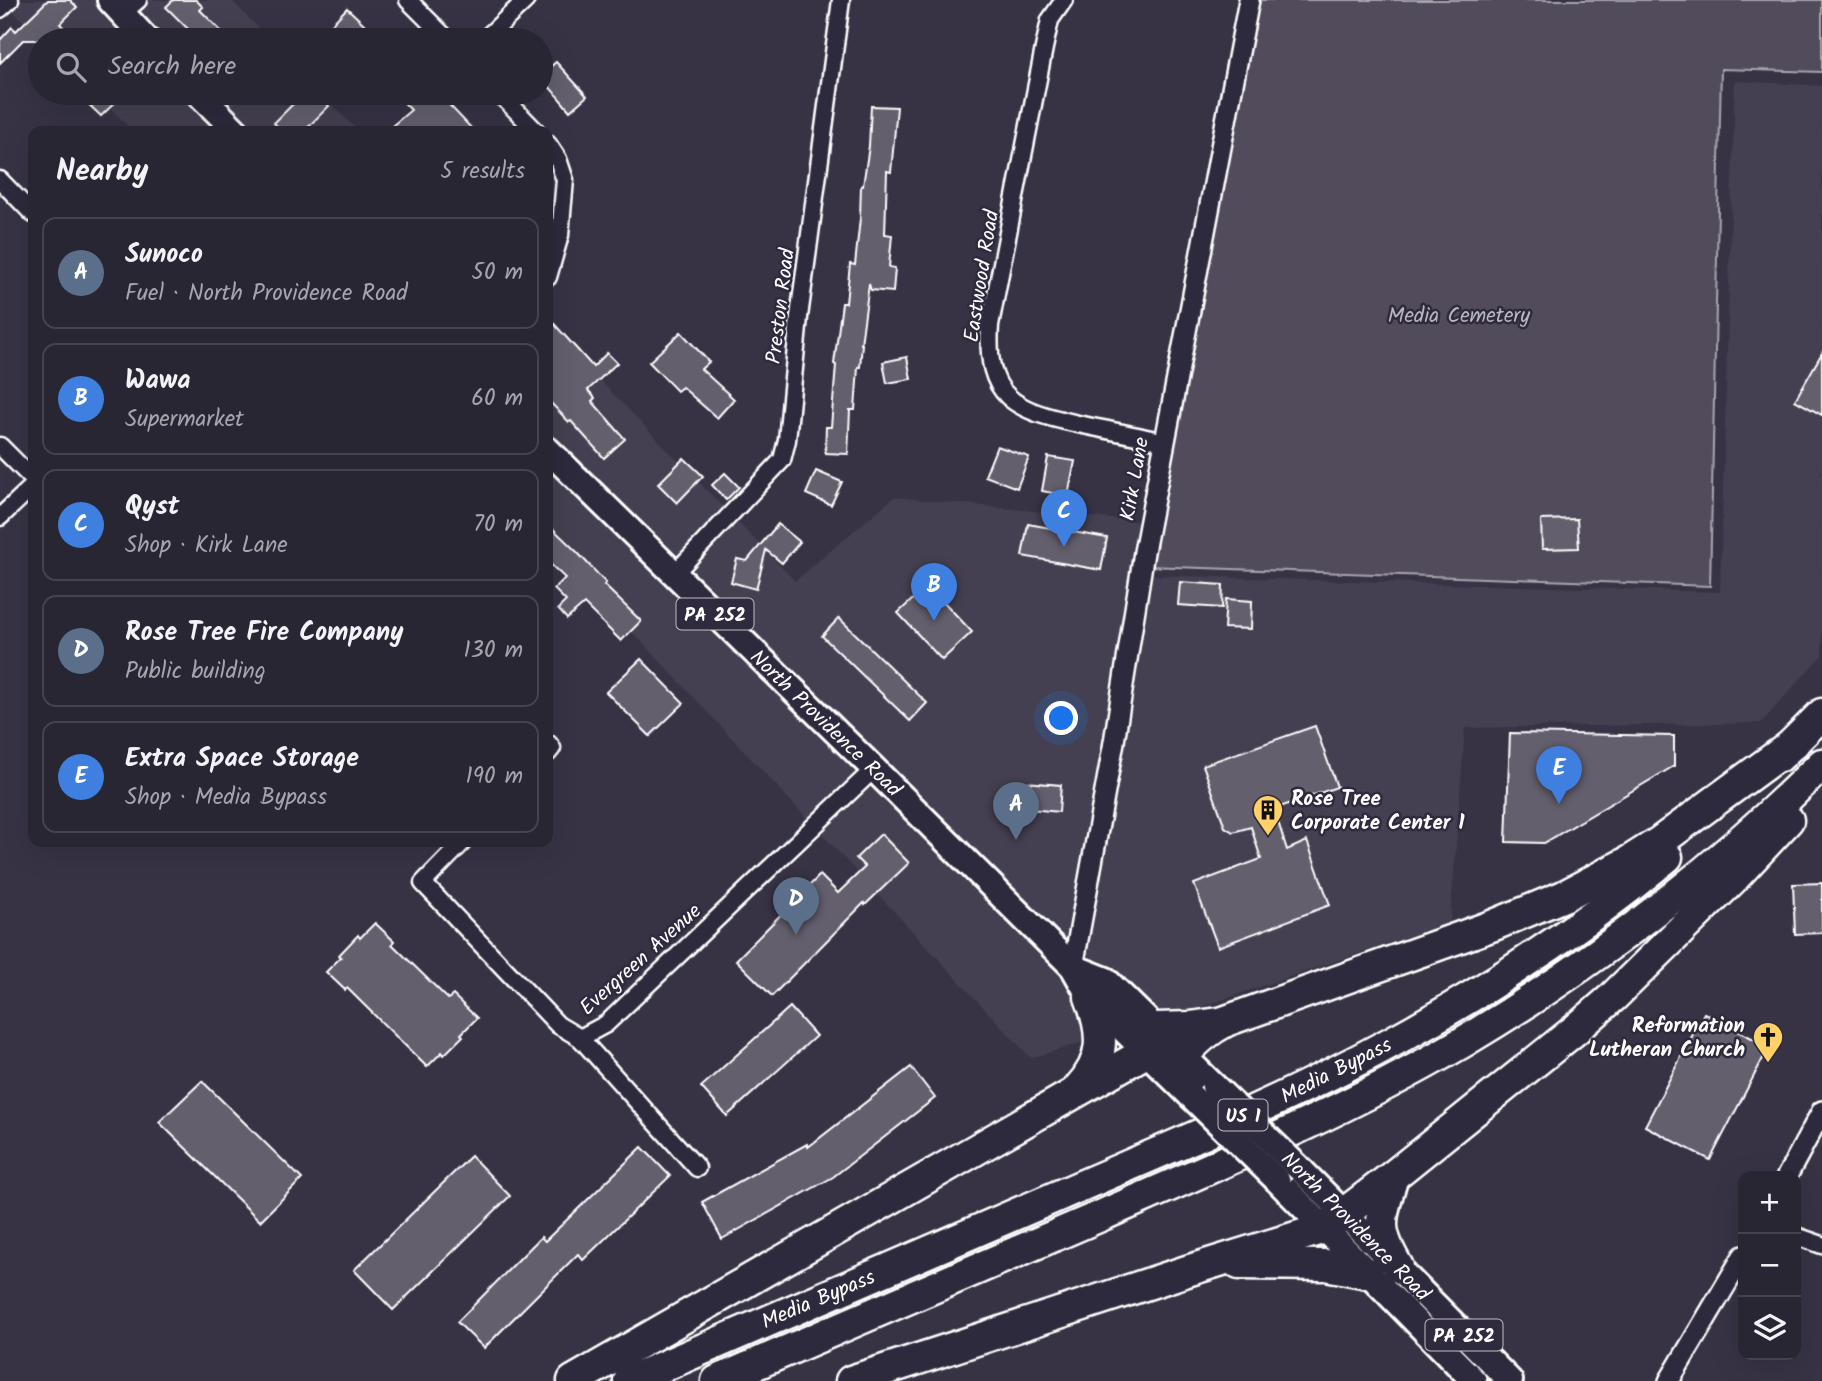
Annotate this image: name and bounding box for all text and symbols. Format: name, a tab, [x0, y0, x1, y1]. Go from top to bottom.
search box	[28, 28, 553, 105]
text: Search here	[108, 46, 236, 88]
icon: search	[52, 48, 90, 86]
text: Nearby	[56, 148, 148, 196]
text: 5 results	[440, 154, 525, 190]
street label: Eastwood Road	[956, 207, 1009, 345]
text: Sunoco	[125, 234, 203, 276]
street label: Preston Road	[758, 246, 805, 366]
text: A	[74, 255, 88, 291]
text: 50 m	[472, 255, 523, 291]
text: Fuel · North Providence Road	[125, 276, 408, 312]
park label: Media Cemetery	[1388, 300, 1530, 333]
text: Wawa	[125, 360, 190, 402]
text: B	[74, 381, 88, 417]
text: 60 m	[471, 381, 523, 417]
text: Supermarket	[125, 402, 244, 438]
street label: Kirk Lane	[1112, 434, 1159, 524]
text: Qyst	[125, 486, 180, 528]
pin: C	[1041, 489, 1087, 547]
text: C	[74, 507, 88, 543]
text: 70 m	[473, 507, 523, 543]
text: Shop · Kirk Lane	[125, 528, 288, 564]
pin: B	[911, 563, 957, 621]
road number: PA 252	[676, 598, 754, 629]
text: Rose Tree Fire Company	[125, 612, 404, 654]
text: D	[73, 633, 89, 669]
text: 130 m	[464, 633, 523, 669]
street label: North Providence Road	[741, 643, 909, 806]
text: Public building	[125, 654, 266, 690]
your location	[1044, 701, 1078, 735]
text: Extra Space Storage	[125, 738, 359, 780]
pin: E	[1536, 746, 1582, 804]
text: E	[75, 759, 87, 795]
text: 190 m	[466, 759, 523, 795]
text: Shop · Media Bypass	[125, 780, 327, 816]
pin: A	[993, 782, 1039, 840]
place label: Rose Tree Corporate Center 1	[1291, 783, 1465, 840]
building icon: Rose Tree Corporate Center 1	[1251, 793, 1285, 837]
pin: D	[773, 877, 819, 935]
street label: Evergreen Avenue	[572, 896, 710, 1024]
place label: Reformation Lutheran Church	[1589, 1010, 1745, 1067]
church icon: Reformation Lutheran Church	[1751, 1020, 1785, 1064]
street label: Media Bypass	[1275, 1029, 1398, 1113]
road number: US 1	[1218, 1100, 1268, 1130]
street label: North Providence Road	[1272, 1144, 1438, 1310]
map controls	[1738, 1171, 1801, 1360]
button: +	[1738, 1171, 1801, 1234]
button: −	[1738, 1234, 1801, 1297]
street label: Media Bypass	[757, 1262, 881, 1339]
button: layers	[1738, 1297, 1801, 1360]
road number: PA 252	[1426, 1320, 1502, 1350]

